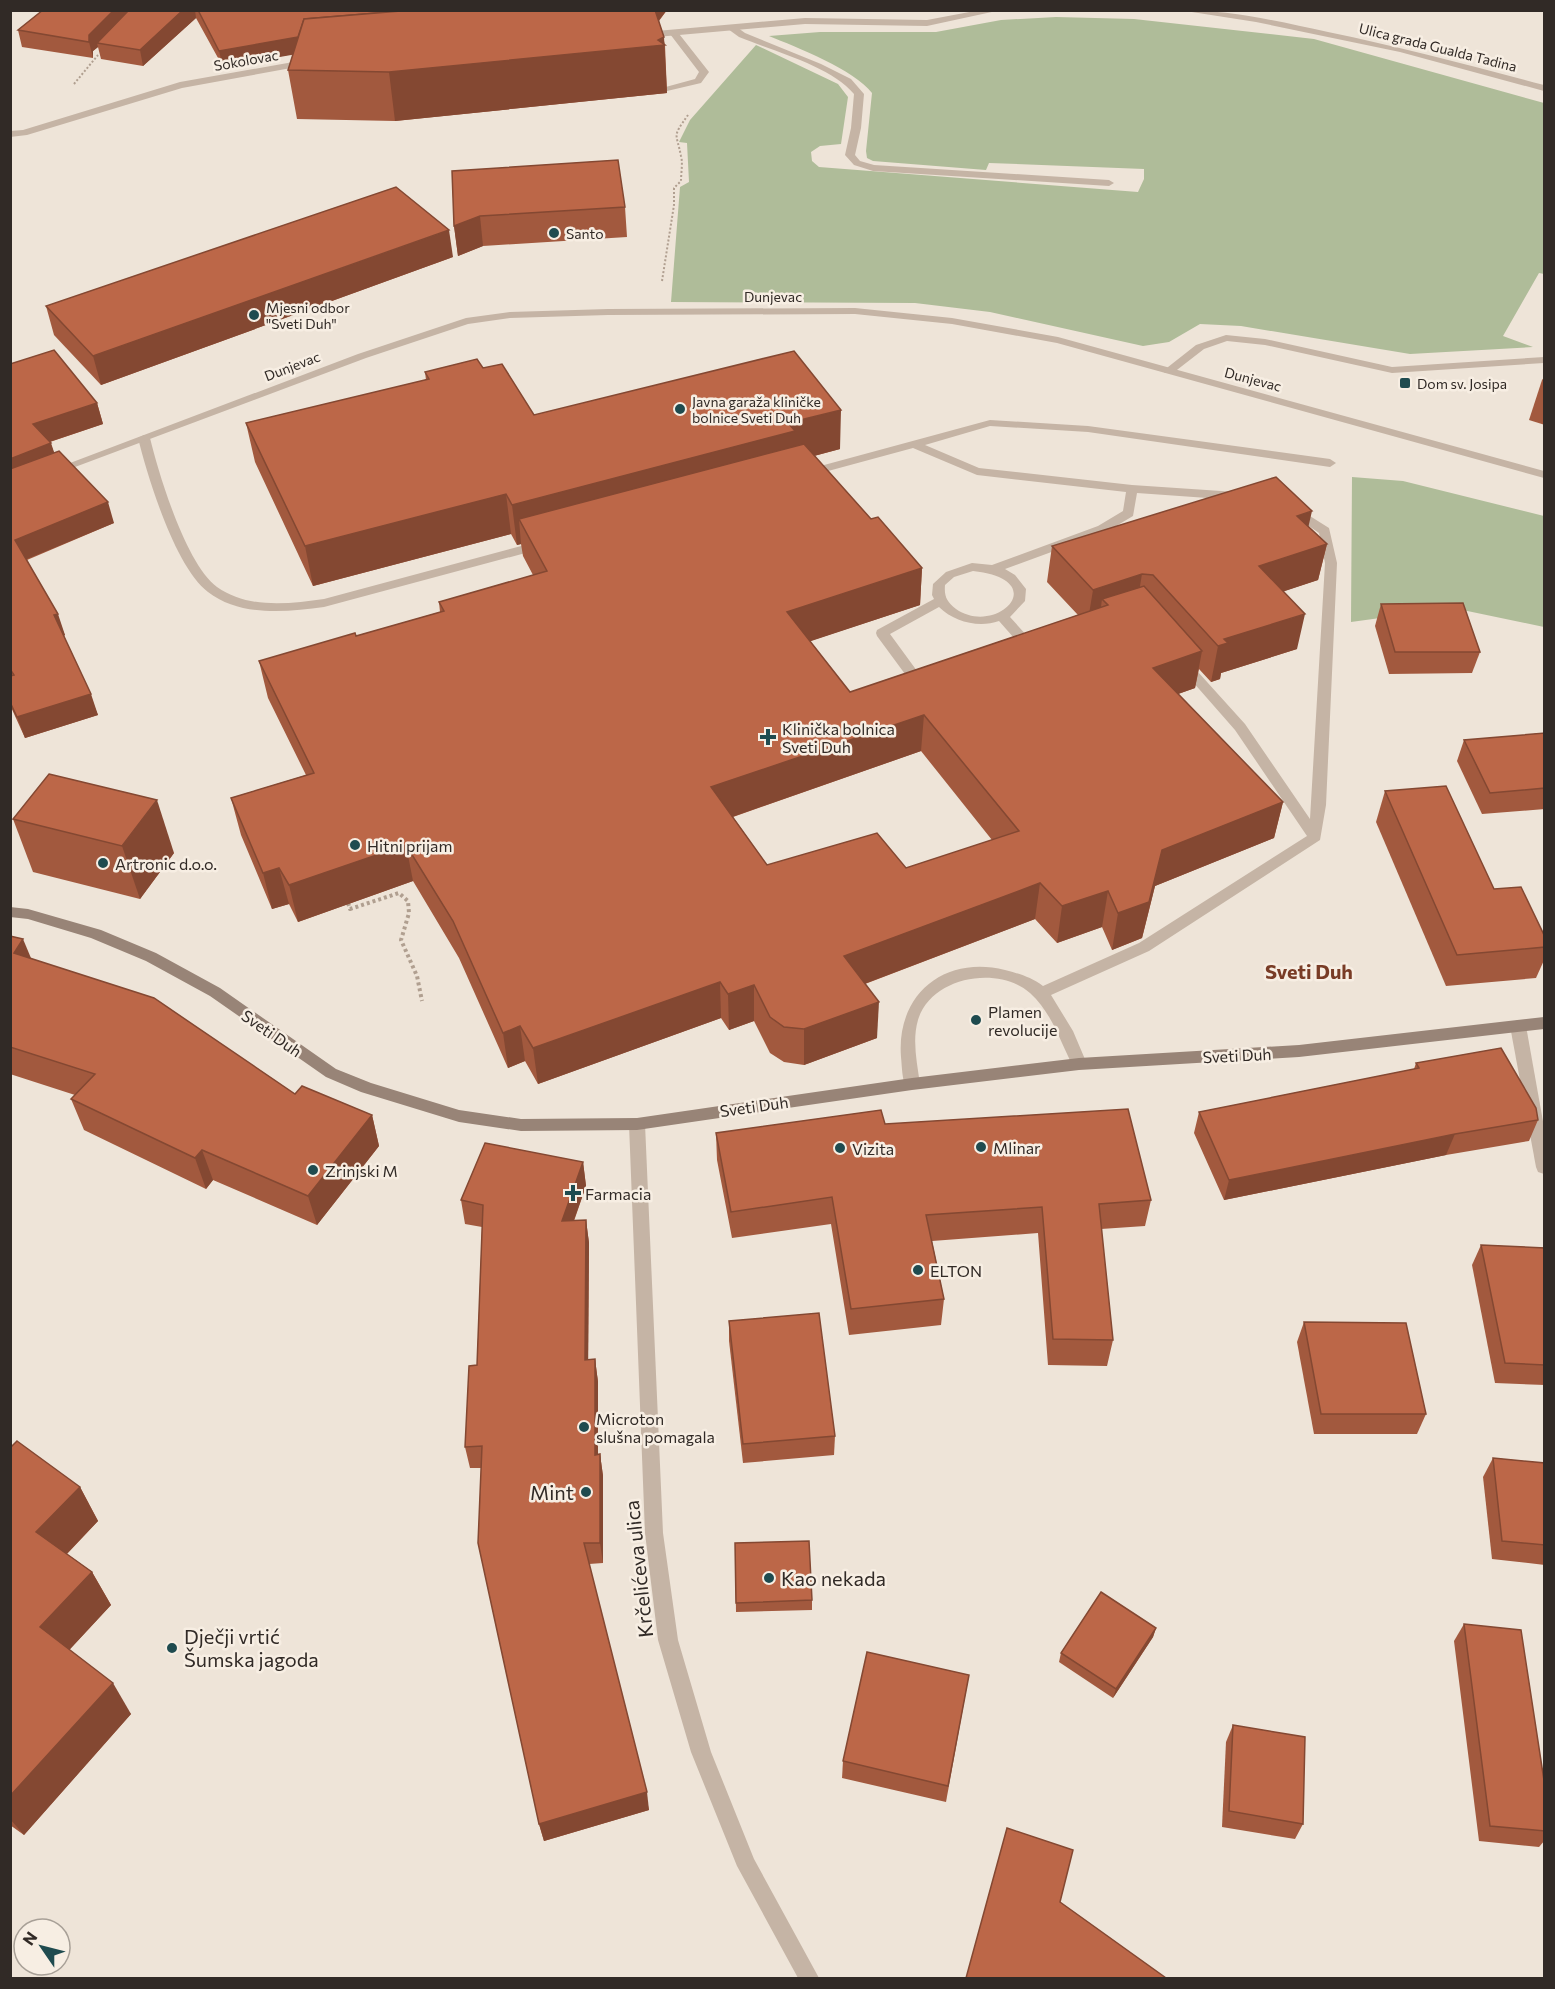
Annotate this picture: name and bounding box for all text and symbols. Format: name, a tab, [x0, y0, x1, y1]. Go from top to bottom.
street label: Ulica grada Gualda Tadina	[1357, 19, 1519, 75]
street label: Sokolovac	[212, 46, 280, 74]
place label: Santo	[566, 225, 604, 242]
marker: Santo	[547, 226, 561, 240]
street label: Dunjevac	[744, 288, 802, 305]
place label: Mjesni odbor "Sveti Duh"	[266, 299, 350, 332]
marker: Mjesni odbor "Sveti Duh"	[247, 308, 261, 322]
street label: Dunjevac	[262, 348, 322, 384]
street label: Dunjevac	[1223, 363, 1283, 395]
place label: Dom sv. Josipa	[1417, 375, 1507, 392]
marker: Dom sv. Josipa	[1398, 376, 1412, 390]
place label: Javna garaža kliničke bolnice Sveti Duh	[692, 393, 821, 426]
marker: Javna garaža kliničke bolnice Sveti Duh	[673, 402, 687, 416]
place label: Klinička bolnica Sveti Duh	[782, 719, 895, 756]
marker: Klinička bolnica Sveti Duh	[759, 728, 777, 746]
place label: Hitni prijam	[367, 836, 452, 855]
marker: Hitni prijam	[348, 838, 362, 852]
place label: Artronic d.o.o.	[115, 854, 217, 873]
marker: Artronic d.o.o.	[96, 856, 110, 870]
district label: Sveti Duh	[1265, 959, 1353, 983]
place label: Plamen revolucije	[988, 1002, 1057, 1039]
street label: Sveti Duh	[238, 1005, 306, 1061]
marker: Plamen revolucije	[969, 1013, 983, 1027]
street label: Sveti Duh	[1202, 1044, 1272, 1066]
street label: Sveti Duh	[719, 1092, 789, 1120]
place label: Mlinar	[993, 1138, 1041, 1157]
place label: Vizita	[852, 1139, 894, 1158]
marker: Mlinar	[974, 1140, 988, 1154]
marker: Vizita	[833, 1141, 847, 1155]
place label: Zrinjski M	[325, 1161, 398, 1180]
marker: Zrinjski M	[306, 1163, 320, 1177]
place label: Farmacia	[585, 1184, 651, 1203]
marker: Farmacia	[566, 1186, 580, 1200]
place label: ELTON	[930, 1261, 982, 1280]
marker: ELTON	[911, 1263, 925, 1277]
place label: Microton slušna pomagala	[596, 1409, 715, 1446]
marker: Microton slušna pomagala	[577, 1420, 591, 1434]
place label: Mint	[530, 1480, 574, 1504]
marker: Mint	[579, 1485, 593, 1499]
street label: Krčelićeva ulica	[619, 1499, 657, 1639]
place label: Kao nekada	[781, 1566, 886, 1590]
marker: Kao nekada	[762, 1571, 776, 1585]
place label: Dječji vrtić Šumska jagoda	[184, 1624, 319, 1671]
marker: Dječji vrtić Šumska jagoda	[165, 1641, 179, 1655]
north arrow	[12, 1917, 72, 1977]
text: N	[18, 1928, 41, 1948]

